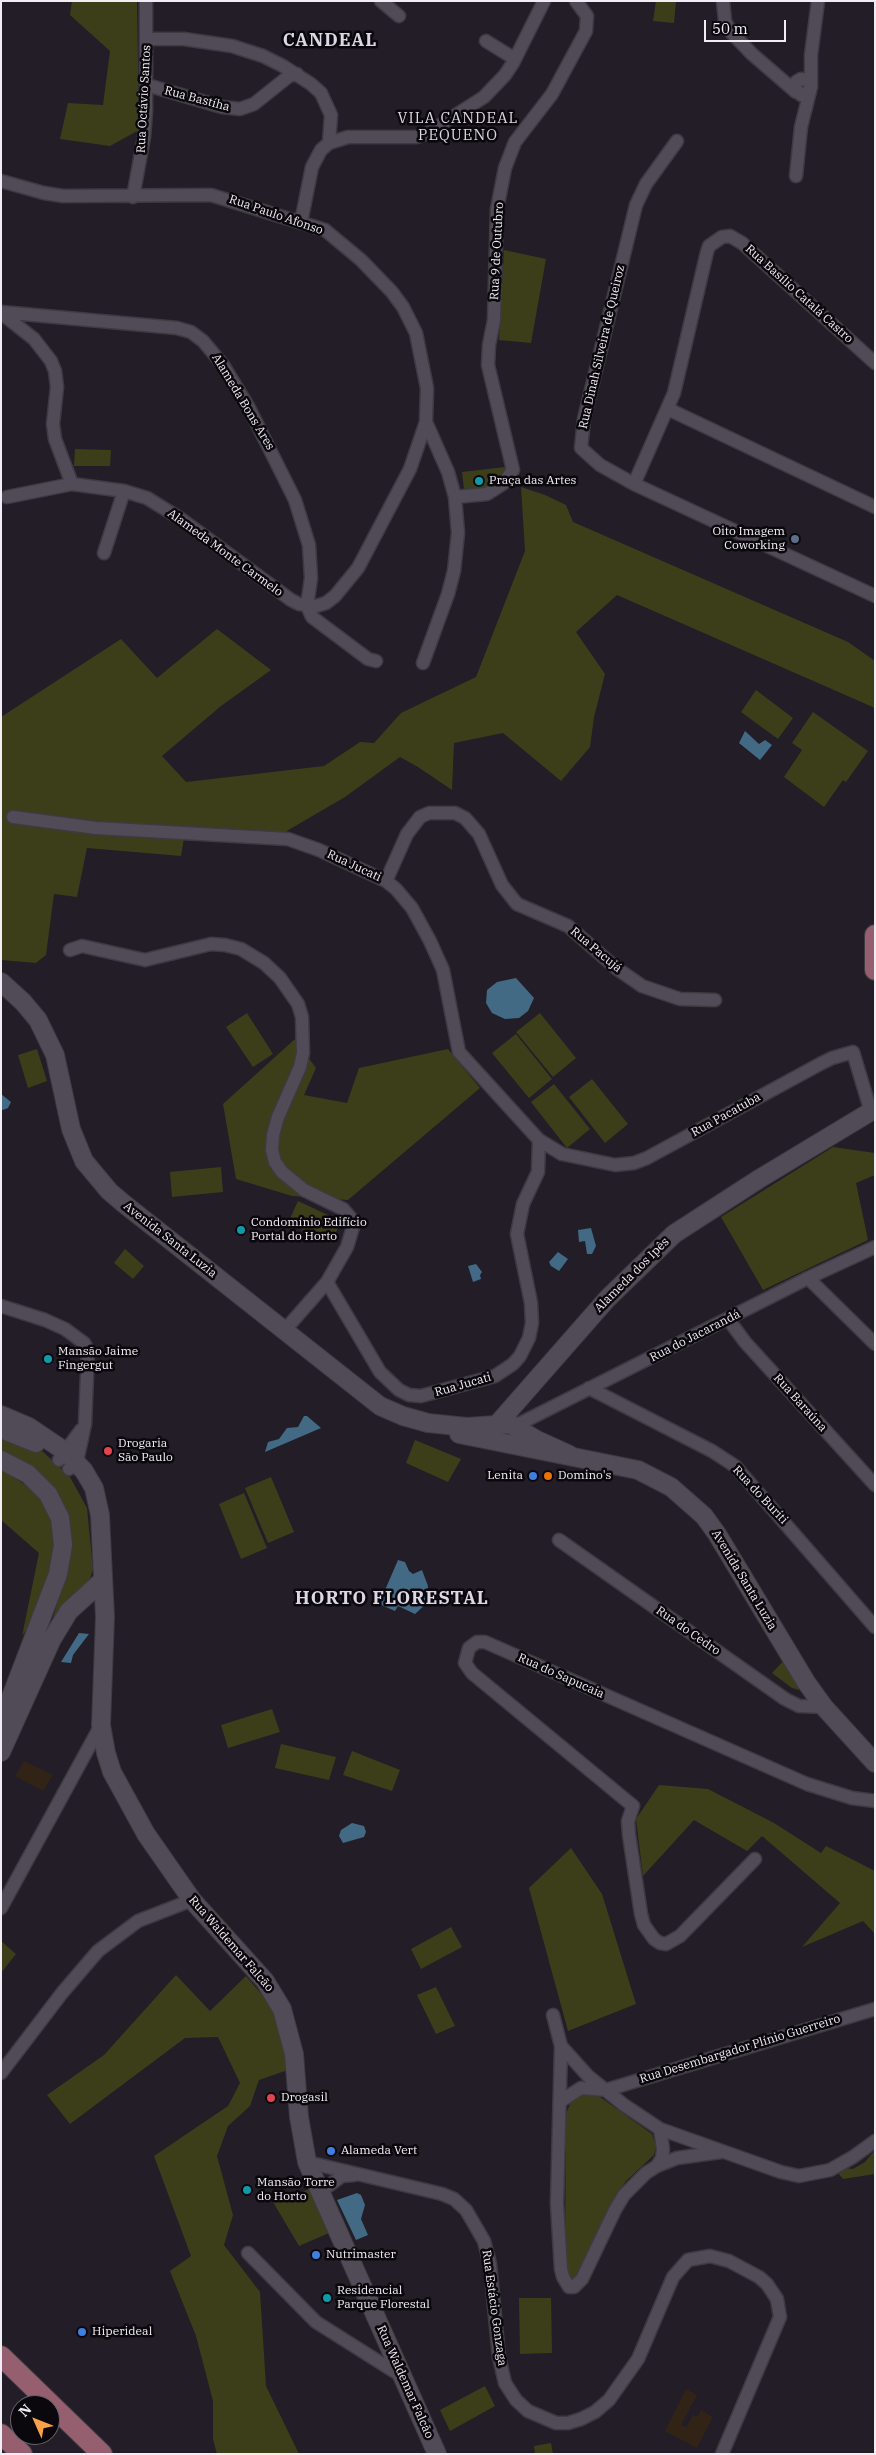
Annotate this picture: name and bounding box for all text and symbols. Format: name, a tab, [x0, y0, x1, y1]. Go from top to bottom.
scale bar	[706, 10, 788, 42]
text: 50 m	[712, 19, 748, 38]
district label: CANDEAL	[282, 30, 378, 52]
street label: Rua Octávio Santos	[134, 45, 154, 153]
street label: Rua Bastíha	[163, 83, 231, 115]
district label: VILA CANDEAL PEQUENO	[396, 110, 520, 145]
street label: Rua Paulo Afonso	[227, 192, 325, 238]
street label: Rua 9 de Outubro	[487, 202, 507, 300]
street label: Rua Basílio Catalá Castro	[742, 242, 856, 346]
street label: Rua Dinah Silveira de Queiroz	[576, 264, 628, 430]
street label: Alameda Bons Ares	[209, 351, 277, 453]
place label: Praça das Artes	[489, 474, 576, 488]
marker: Praça das Artes	[473, 475, 485, 487]
street label: Alameda Monte Carmelo	[165, 506, 285, 600]
place label: Oito Imagem Coworking	[712, 525, 785, 553]
marker: Oito Imagem Coworking	[789, 533, 801, 545]
street label: Rua Jucati	[325, 847, 383, 885]
street label: Rua Pacujá	[567, 924, 625, 976]
street label: Rua Pacatuba	[689, 1090, 763, 1140]
street label: Avenida Santa Luzia	[120, 1199, 220, 1281]
place label: Condomínio Edifício Portal do Horto	[251, 1216, 367, 1244]
marker: Condomínio Edifício Portal do Horto	[235, 1224, 247, 1236]
street label: Alameda dos Ipês	[592, 1235, 672, 1315]
street label: Rua do Jacarandá	[647, 1307, 743, 1365]
place label: Mansão Jaime Fingergut	[58, 1345, 138, 1373]
marker: Mansão Jaime Fingergut	[42, 1353, 54, 1365]
street label: Rua Jucati	[433, 1370, 493, 1400]
street label: Rua Baraúna	[770, 1371, 830, 1435]
place label: Drogaria São Paulo	[118, 1437, 173, 1465]
marker: Drogaria São Paulo	[102, 1445, 114, 1457]
street label: Rua do Buriti	[729, 1463, 791, 1527]
place label: Lenita	[487, 1469, 523, 1483]
place label: Domino's	[558, 1469, 611, 1483]
marker: Lenita	[527, 1470, 539, 1482]
marker: Domino's	[542, 1470, 554, 1482]
street label: Avenida Santa Luzia	[708, 1527, 780, 1633]
district label: HORTO FLORESTAL	[293, 1588, 491, 1610]
street label: Rua do Cedro	[653, 1604, 723, 1658]
street label: Rua do Sapucaia	[516, 1650, 606, 1702]
street label: Rua Waldemar Falcão	[185, 1893, 277, 1995]
street label: Rua Desembargador Plínio Guerreiro	[638, 2012, 842, 2086]
place label: Drogasil	[281, 2091, 328, 2105]
marker: Drogasil	[265, 2092, 277, 2104]
place label: Alameda Vert	[341, 2144, 417, 2158]
marker: Alameda Vert	[325, 2145, 337, 2157]
place label: Mansão Torre do Horto	[257, 2176, 335, 2204]
marker: Mansão Torre do Horto	[241, 2184, 253, 2196]
place label: Nutrimaster	[326, 2248, 396, 2262]
marker: Nutrimaster	[310, 2249, 322, 2261]
street label: Rua Estácio Gonzaga	[479, 2249, 509, 2367]
place label: Residencial Parque Florestal	[337, 2284, 430, 2312]
marker: Residencial Parque Florestal	[321, 2292, 333, 2304]
street label: Rua Waldemar Falcão	[374, 2323, 436, 2441]
place label: Hiperideal	[92, 2325, 152, 2339]
marker: Hiperideal	[76, 2326, 88, 2338]
north arrow	[10, 2395, 60, 2445]
text: N	[15, 2400, 35, 2421]

